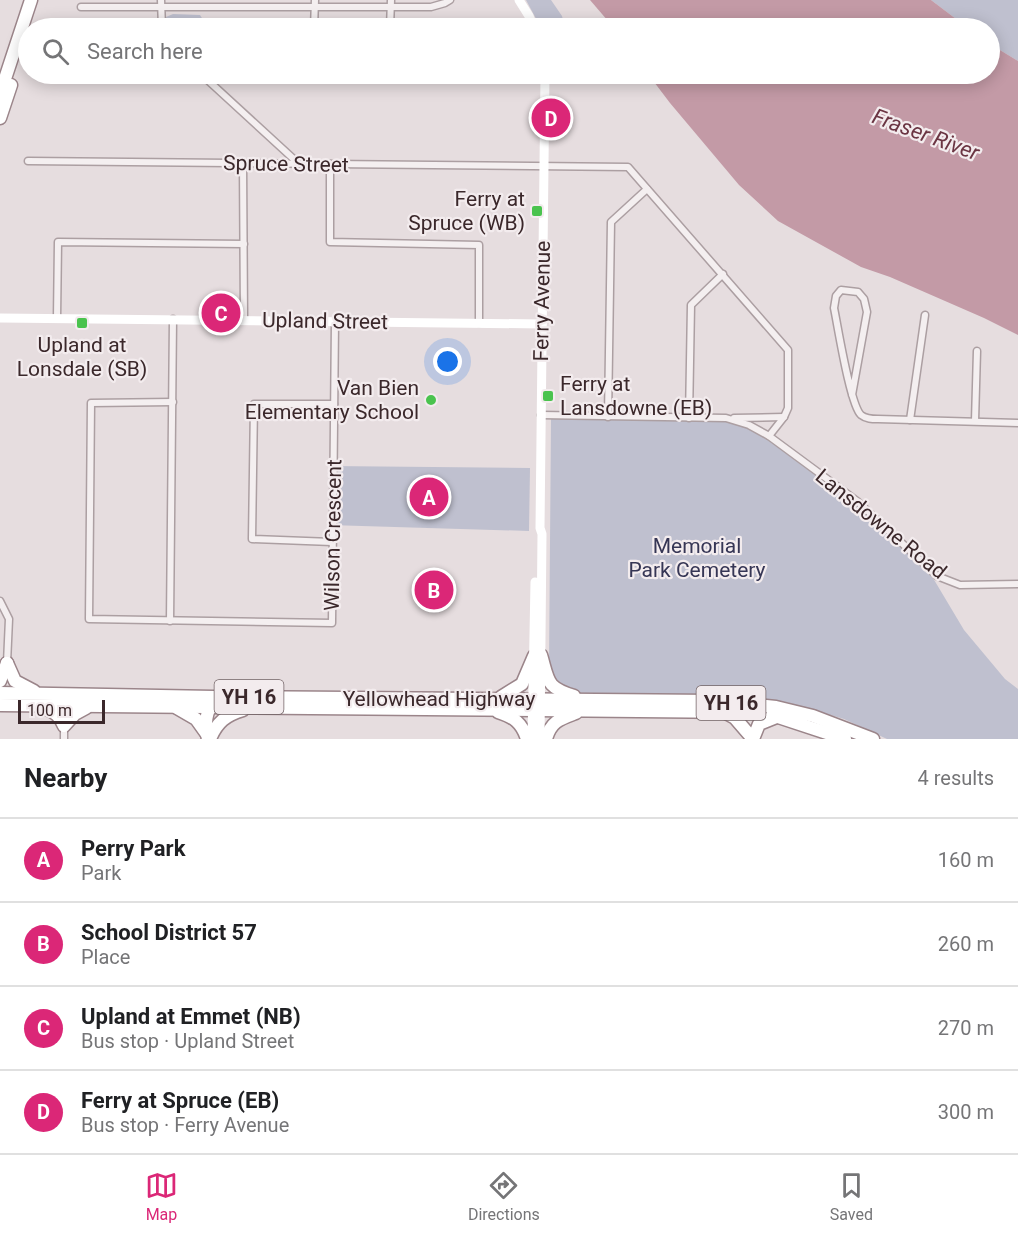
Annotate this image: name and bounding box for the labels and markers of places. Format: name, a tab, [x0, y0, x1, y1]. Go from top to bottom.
pin: D	[532, 96, 570, 140]
place label: Ferry at Spruce (WB)	[408, 187, 525, 235]
marker: Ferry at Spruce (WB)	[530, 204, 544, 218]
pin: C	[202, 290, 240, 336]
marker: Upland at Lonsdale (SB)	[75, 316, 89, 330]
place label: Upland at Lonsdale (SB)	[17, 333, 147, 381]
place label: Ferry at Lansdowne (EB)	[560, 372, 712, 420]
place label: Van Bien Elementary School	[245, 376, 419, 424]
marker: Ferry at Lansdowne (EB)	[541, 389, 555, 403]
marker: Van Bien Elementary School	[424, 393, 438, 407]
pin: A	[410, 474, 448, 520]
pin: B	[414, 568, 454, 612]

